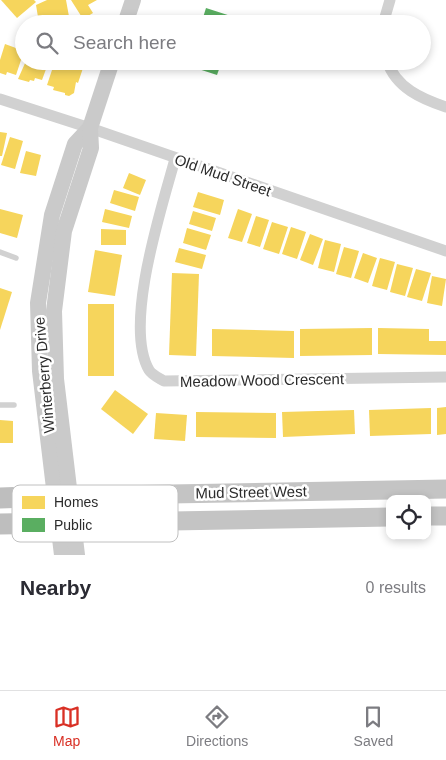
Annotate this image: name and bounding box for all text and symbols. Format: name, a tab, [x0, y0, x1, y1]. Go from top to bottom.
search box	[15, 15, 431, 70]
icon: search	[33, 29, 61, 57]
text: Search here	[73, 32, 177, 53]
street label: Old Mud Street	[173, 151, 274, 200]
street label: Winterberry Drive	[30, 316, 58, 434]
street label: Meadow Wood Crescent	[180, 370, 345, 390]
street label: Mud Street West	[195, 483, 308, 501]
legend	[12, 485, 178, 542]
text: Homes	[54, 494, 98, 510]
map controls	[386, 495, 431, 540]
button: locate	[386, 495, 431, 540]
text: Public	[54, 517, 92, 533]
text: Nearby	[20, 576, 91, 599]
text: 0 results	[366, 579, 426, 596]
tab: Map	[53, 703, 81, 749]
tab: Directions	[186, 703, 248, 749]
tab: Saved	[354, 703, 393, 749]

